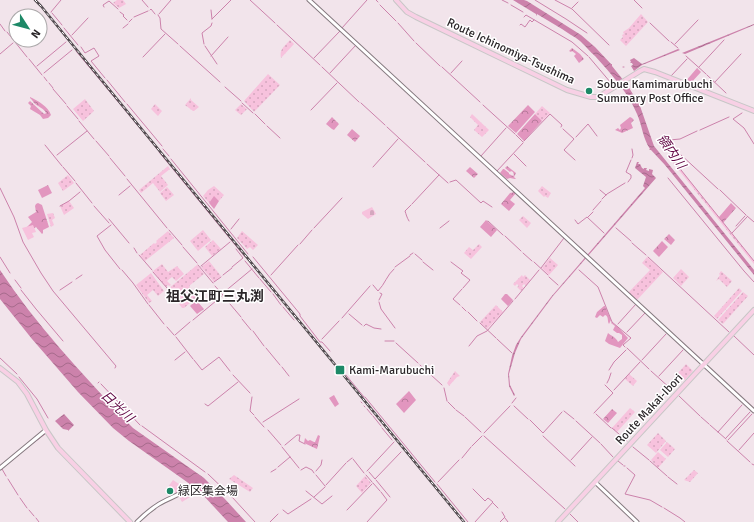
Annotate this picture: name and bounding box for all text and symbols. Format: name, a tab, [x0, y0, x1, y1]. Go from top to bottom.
north arrow	[8, 8, 48, 48]
street label: Route Ichinomiya-Tsushima	[444, 15, 577, 88]
text: N	[28, 27, 43, 41]
place label: Sobue Kamimarubuchi Summary Post Office	[597, 77, 712, 106]
marker: Sobue Kamimarubuchi Summary Post Office	[584, 86, 594, 96]
water label: 領内川	[653, 131, 690, 174]
district label: 祖父江町三丸渕	[166, 288, 264, 305]
place label: Kami-Marubuchi	[349, 363, 434, 378]
marker: Kami-Marubuchi	[334, 364, 346, 376]
street label: Route Makai-Ibori	[613, 371, 686, 448]
water label: 日光川	[98, 388, 138, 427]
place label: 緑区集会場	[178, 484, 238, 499]
marker: 緑区集会場	[165, 486, 175, 496]

